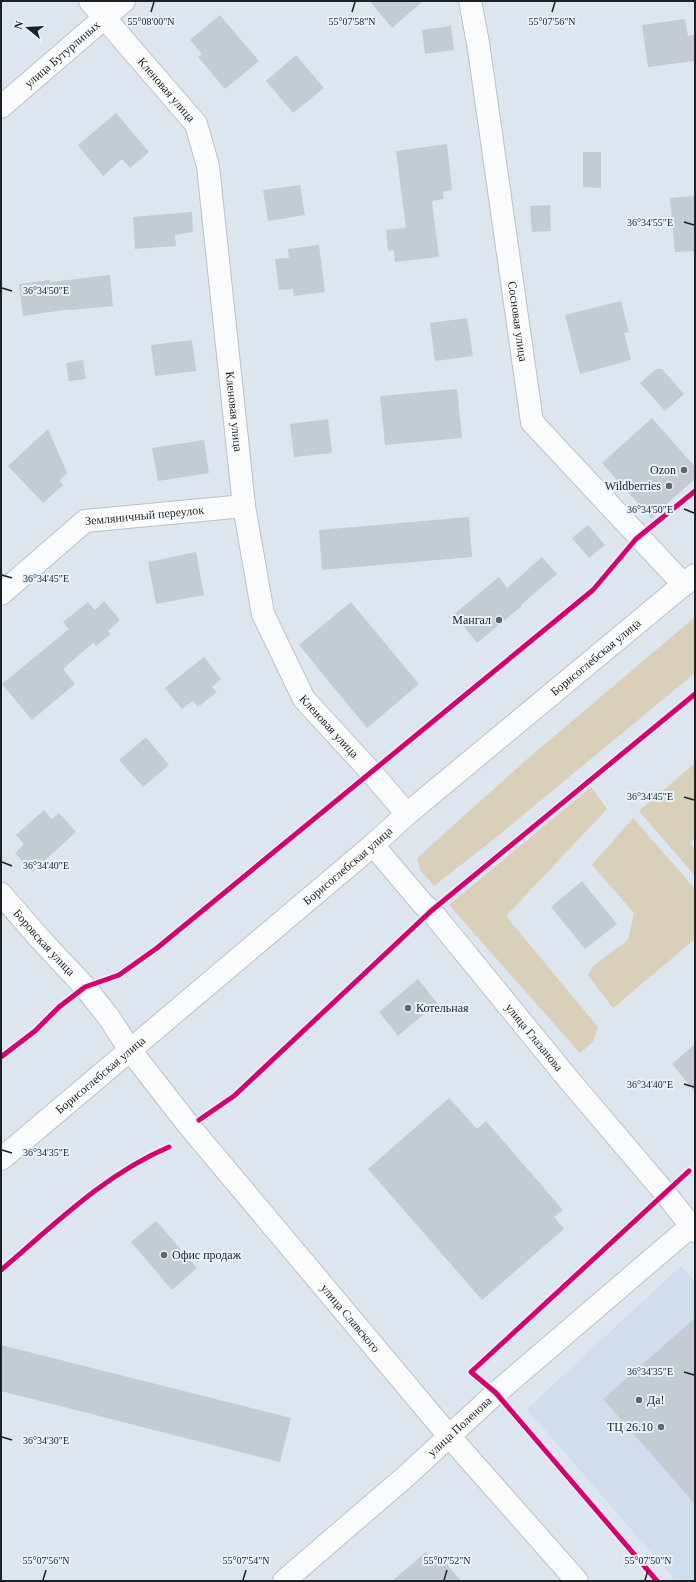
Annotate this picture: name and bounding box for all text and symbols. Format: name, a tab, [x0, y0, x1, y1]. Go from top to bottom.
north arrow	[8, 8, 48, 48]
text: 55°08'00"N	[127, 16, 175, 27]
text: 55°07'58"N	[328, 16, 376, 27]
text: 55°07'56"N	[528, 16, 576, 27]
street label: улица Бутурлиных	[22, 18, 103, 90]
text: N	[12, 19, 25, 31]
street label: Кленовая улица	[135, 54, 198, 125]
text: 36°34'55"E	[627, 217, 673, 228]
street label: Сосновая улица	[505, 280, 530, 363]
text: 36°34'50"E	[23, 285, 69, 296]
street label: Кленовая улица	[223, 371, 245, 453]
place label: Ozon	[650, 463, 676, 477]
marker: Ozon	[679, 465, 689, 475]
place label: Wildberries	[605, 479, 661, 493]
marker: Wildberries	[664, 481, 674, 491]
street label: Земляничный переулок	[84, 503, 205, 528]
text: 36°34'50"E	[627, 504, 673, 515]
text: 36°34'45"E	[23, 573, 69, 584]
place label: Мангал	[452, 613, 491, 627]
marker: Мангал	[494, 615, 504, 625]
street label: Борисоглебская улица	[548, 616, 644, 699]
street label: Кленовая улица	[297, 692, 362, 761]
text: 36°34'45"E	[627, 791, 673, 802]
street label: Борисоглебская улица	[300, 823, 396, 908]
text: 36°34'40"E	[23, 860, 69, 871]
street label: Боровская улица	[10, 906, 78, 979]
place label: Котельная	[416, 1001, 469, 1015]
street label: улица Глазанова	[502, 1001, 566, 1075]
marker: Котельная	[403, 1003, 413, 1013]
street label: Борисоглебская улица	[53, 1033, 149, 1117]
text: 36°34'40"E	[627, 1079, 673, 1090]
text: 36°34'35"E	[23, 1147, 69, 1158]
place label: Офис продаж	[172, 1248, 242, 1262]
marker: Офис продаж	[159, 1250, 169, 1260]
street label: улица Славского	[318, 1281, 383, 1355]
text: 36°34'35"E	[627, 1366, 673, 1377]
street label: улица Поленова	[425, 1393, 495, 1459]
place label: Да!	[647, 1393, 665, 1407]
marker: Да!	[634, 1395, 644, 1405]
place label: ТЦ 26.10	[607, 1420, 653, 1434]
marker: ТЦ 26.10	[656, 1422, 666, 1432]
text: 36°34'30"E	[23, 1435, 69, 1446]
text: 55°07'56"N	[22, 1555, 70, 1566]
text: 55°07'54"N	[222, 1555, 270, 1566]
text: 55°07'52"N	[423, 1555, 471, 1566]
text: 55°07'50"N	[624, 1555, 672, 1566]

